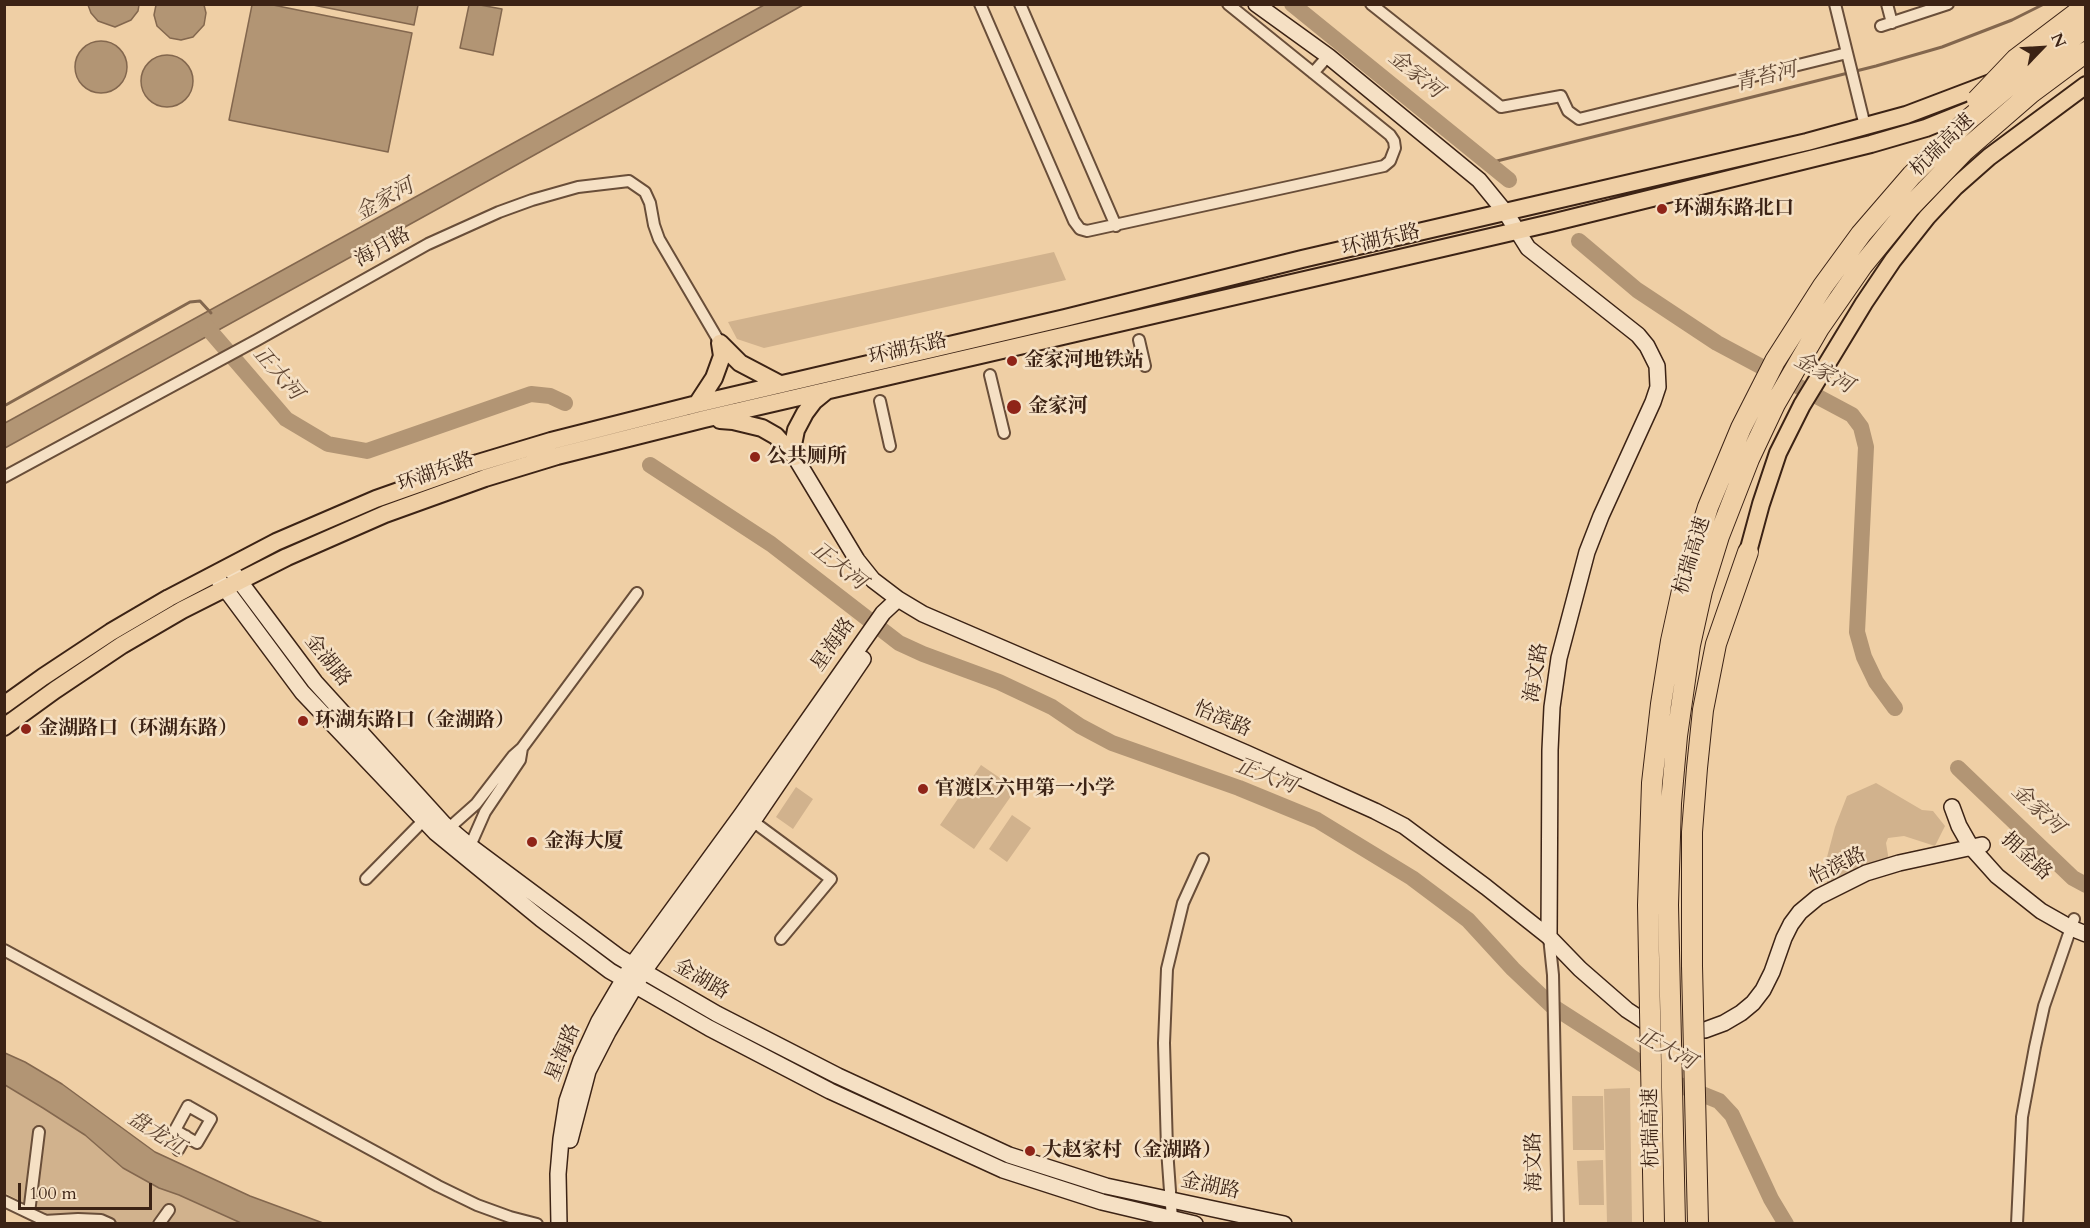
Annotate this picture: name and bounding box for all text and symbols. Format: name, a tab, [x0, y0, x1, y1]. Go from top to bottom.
north arrow	[2012, 18, 2072, 78]
text: N	[2045, 29, 2071, 51]
water label: 金家河	[1383, 45, 1447, 105]
water label: 青苔河	[1732, 58, 1800, 98]
street label: 杭瑞高速	[1906, 110, 1980, 182]
water label: 金家河	[351, 175, 419, 227]
place label: 环湖东路北口	[1674, 197, 1794, 221]
marker: 环湖东路北口	[1655, 202, 1669, 216]
street label: 环湖东路	[1339, 220, 1423, 262]
street label: 海月路	[351, 223, 415, 273]
street label: 环湖东路	[866, 329, 950, 371]
water label: 正大河	[247, 342, 307, 406]
water label: 金家河	[1789, 348, 1857, 400]
place label: 金家河地铁站	[1024, 349, 1144, 373]
marker: 金家河地铁站	[1005, 354, 1019, 368]
place label: 金家河	[1028, 395, 1088, 419]
marker: 金家河	[1005, 398, 1023, 416]
place label: 公共厕所	[767, 445, 847, 469]
street label: 环湖东路	[394, 448, 478, 498]
marker: 公共厕所	[748, 450, 762, 464]
street label: 杭瑞高速	[1670, 514, 1716, 598]
water label: 正大河	[805, 538, 871, 596]
street label: 星海路	[807, 614, 861, 676]
street label: 金湖路	[299, 630, 355, 692]
street label: 海文路	[1520, 641, 1554, 705]
street label: 怡滨路	[1190, 697, 1254, 743]
place label: 环湖东路口（金湖路）	[315, 709, 515, 733]
marker: 环湖东路口（金湖路）	[296, 714, 310, 728]
place label: 金湖路口（环湖东路）	[38, 717, 238, 741]
marker: 金湖路口（环湖东路）	[19, 722, 33, 736]
water label: 正大河	[1232, 754, 1300, 800]
place label: 官渡区六甲第一小学	[935, 777, 1115, 801]
water label: 金家河	[2005, 779, 2069, 841]
marker: 官渡区六甲第一小学	[916, 782, 930, 796]
street label: 拥金路	[1996, 828, 2056, 886]
place label: 金海大厦	[544, 830, 624, 854]
marker: 金海大厦	[525, 835, 539, 849]
street label: 怡滨路	[1806, 843, 1870, 891]
street label: 金湖路	[669, 955, 733, 1005]
street label: 星海路	[542, 1021, 586, 1085]
water label: 正大河	[1632, 1024, 1700, 1076]
street label: 杭瑞高速	[1639, 1088, 1665, 1168]
water label: 盘龙江	[123, 1107, 189, 1161]
street label: 海文路	[1522, 1132, 1548, 1192]
place label: 大赵家村（金湖路）	[1042, 1139, 1222, 1163]
marker: 大赵家村（金湖路）	[1023, 1144, 1037, 1158]
street label: 金湖路	[1178, 1169, 1242, 1205]
scale bar	[21, 1171, 154, 1209]
text: 100 m	[29, 1181, 77, 1206]

